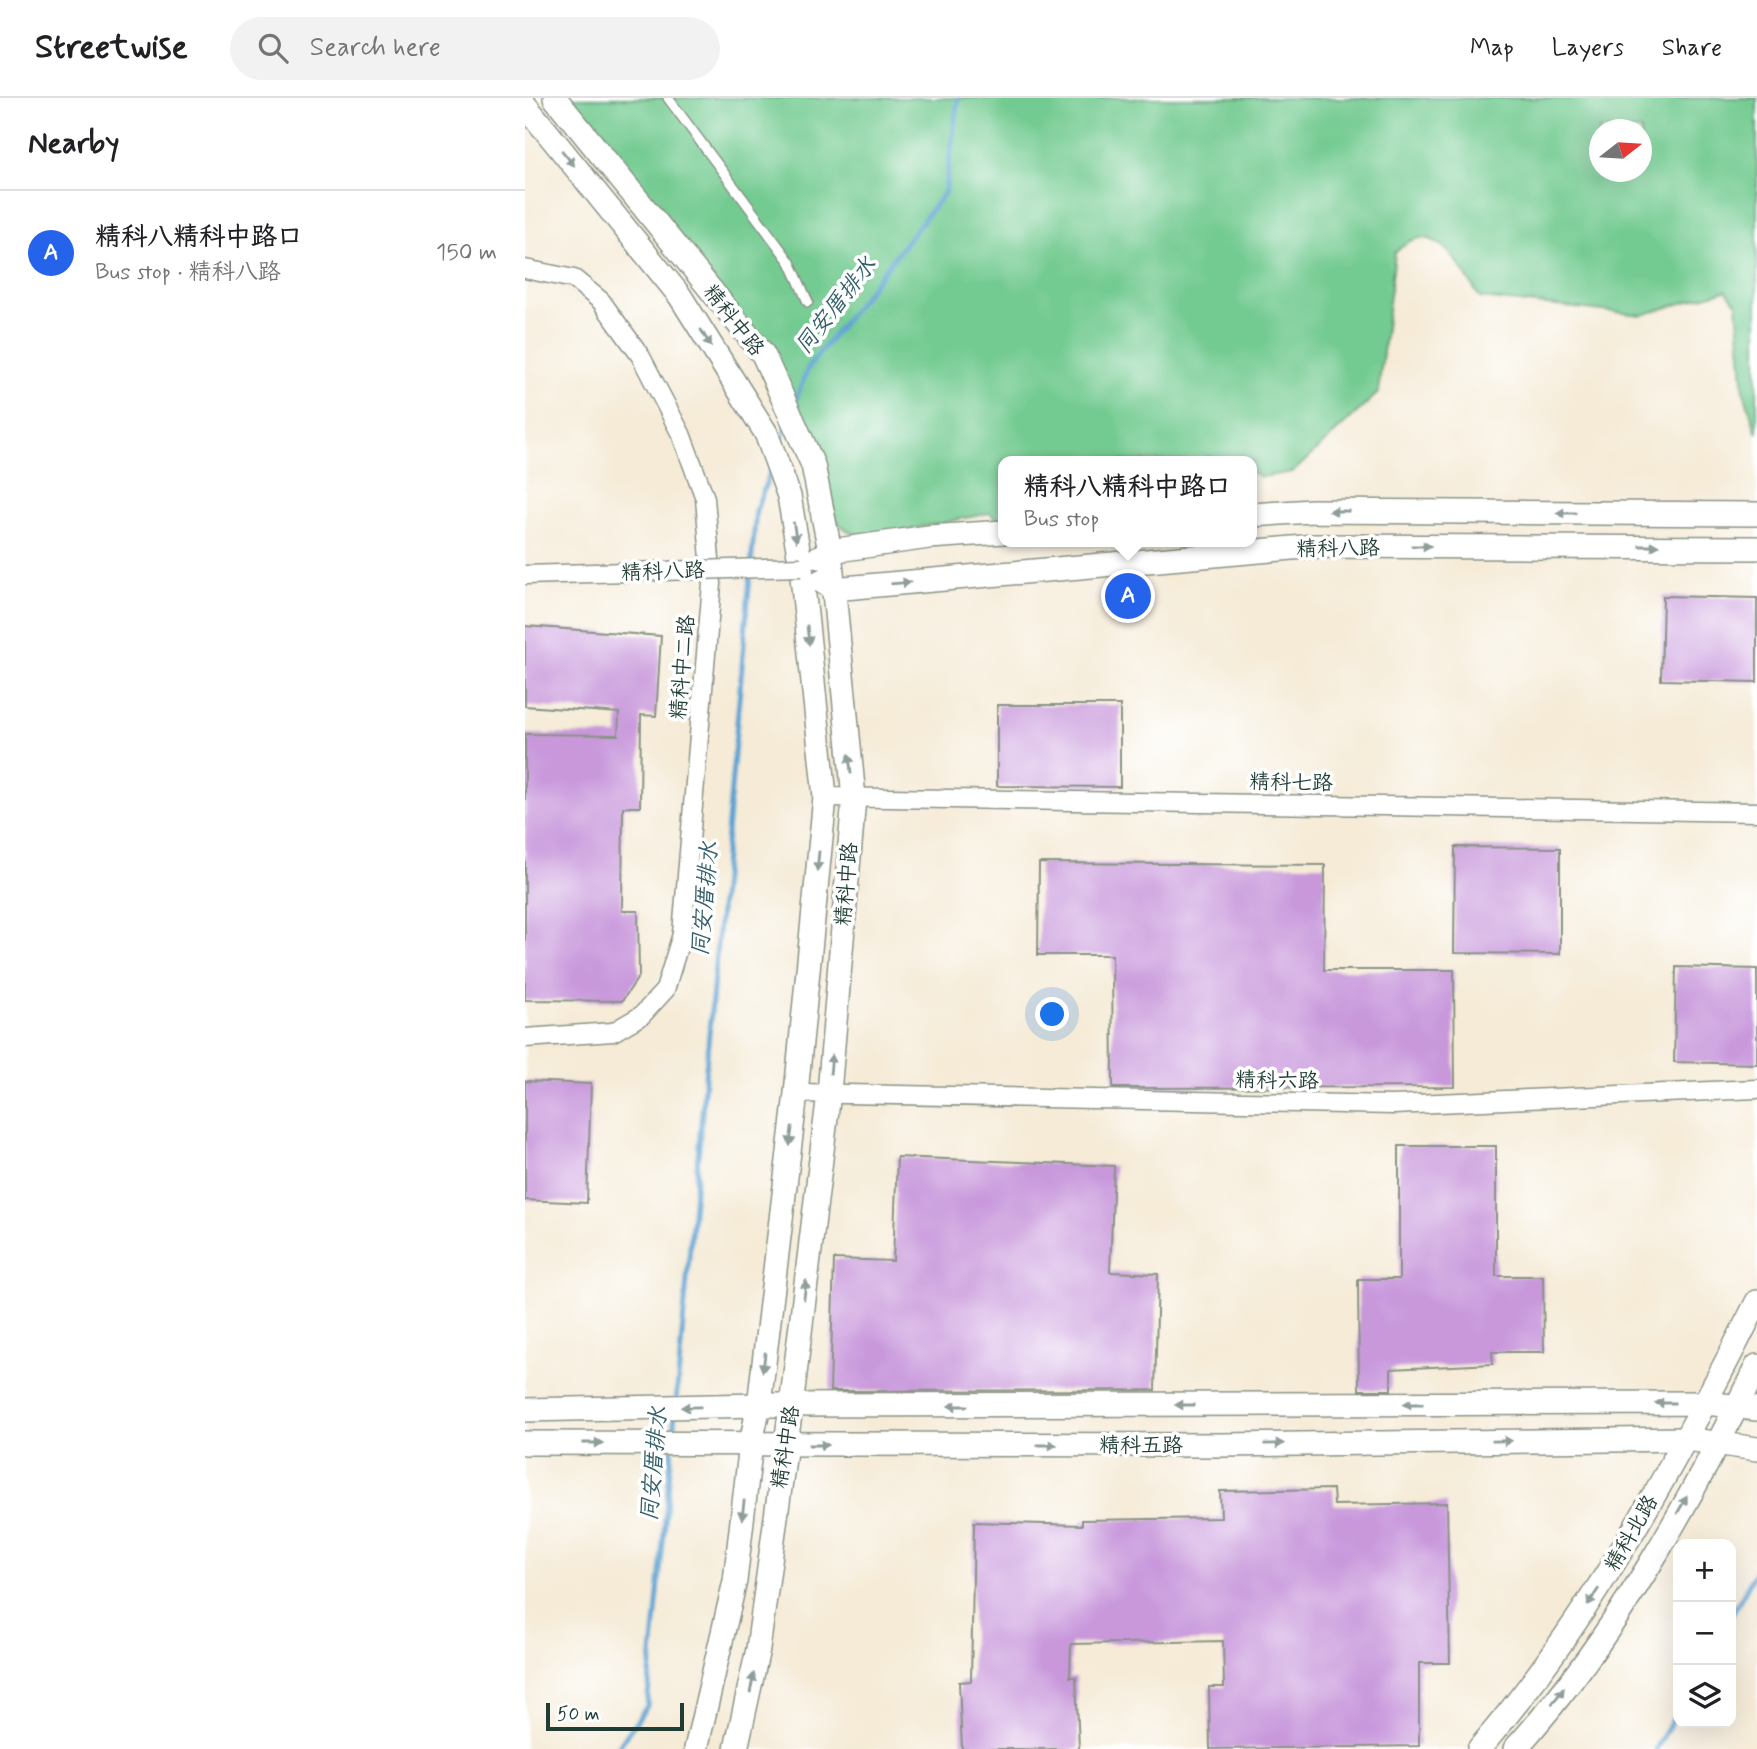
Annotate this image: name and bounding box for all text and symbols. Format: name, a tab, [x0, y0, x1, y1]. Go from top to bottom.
search box	[230, 17, 720, 80]
text: Streetwise	[35, 26, 188, 70]
icon: search	[254, 29, 292, 67]
text: Search here	[310, 31, 441, 65]
text: Map	[1470, 33, 1514, 64]
text: Layers	[1552, 33, 1624, 64]
text: Share	[1662, 33, 1722, 64]
north arrow	[1589, 119, 1652, 182]
text: Nearby	[28, 124, 119, 163]
one-way arrow	[560, 150, 575, 167]
text: 精科八精科中路口	[95, 221, 303, 255]
text: A	[43, 238, 59, 268]
text: 150 m	[436, 238, 497, 268]
water label: 同安厝排水	[789, 251, 884, 361]
text: Bus stop · 精科八路	[95, 258, 281, 288]
street label: 精科中路	[696, 279, 770, 362]
one-way arrow	[700, 329, 713, 348]
popup	[998, 456, 1257, 547]
text: 精科八精科中路口	[1023, 471, 1232, 505]
text: Bus stop	[1023, 505, 1100, 535]
one-way arrow	[1328, 505, 1350, 517]
one-way arrow	[1555, 507, 1577, 518]
one-way arrow	[790, 521, 801, 543]
street label: 精科八路	[1296, 534, 1380, 564]
one-way arrow	[1410, 540, 1432, 552]
one-way arrow	[1638, 540, 1660, 552]
street label: 精科八路	[621, 557, 705, 587]
pin: A	[1105, 570, 1151, 622]
one-way arrow	[891, 577, 913, 588]
street label: 精科中二路	[664, 614, 702, 721]
one-way arrow	[803, 624, 814, 646]
one-way arrow	[844, 753, 855, 775]
street label: 精科七路	[1249, 768, 1333, 798]
water label: 同安厝排水	[686, 840, 726, 958]
street label: 精科中路	[829, 841, 865, 927]
one-way arrow	[812, 850, 823, 872]
your location	[1035, 997, 1069, 1031]
one-way arrow	[826, 1053, 837, 1075]
street label: 精科六路	[1235, 1066, 1319, 1096]
one-way arrow	[785, 1125, 796, 1147]
one-way arrow	[800, 1279, 811, 1301]
one-way arrow	[759, 1351, 770, 1373]
one-way arrow	[1653, 1397, 1675, 1409]
one-way arrow	[1401, 1398, 1423, 1410]
one-way arrow	[1174, 1399, 1196, 1411]
one-way arrow	[946, 1400, 968, 1412]
one-way arrow	[680, 1401, 702, 1412]
street label: 精科中路	[766, 1403, 806, 1491]
water label: 同安厝排水	[635, 1405, 675, 1523]
street label: 精科五路	[1099, 1432, 1183, 1460]
one-way arrow	[1491, 1435, 1513, 1447]
one-way arrow	[582, 1437, 604, 1449]
one-way arrow	[1264, 1438, 1286, 1450]
one-way arrow	[809, 1439, 831, 1451]
one-way arrow	[1036, 1439, 1058, 1451]
street label: 精科北路	[1599, 1490, 1665, 1577]
one-way arrow	[1676, 1496, 1688, 1515]
one-way arrow	[738, 1500, 749, 1522]
map controls	[1673, 1539, 1736, 1728]
button: +	[1673, 1539, 1736, 1602]
one-way arrow	[1586, 1588, 1600, 1606]
button: −	[1673, 1602, 1736, 1665]
button: layers	[1673, 1665, 1736, 1728]
one-way arrow	[747, 1672, 758, 1694]
one-way arrow	[1551, 1687, 1565, 1705]
scale bar	[546, 1700, 684, 1732]
text: 50 m	[557, 1702, 600, 1727]

